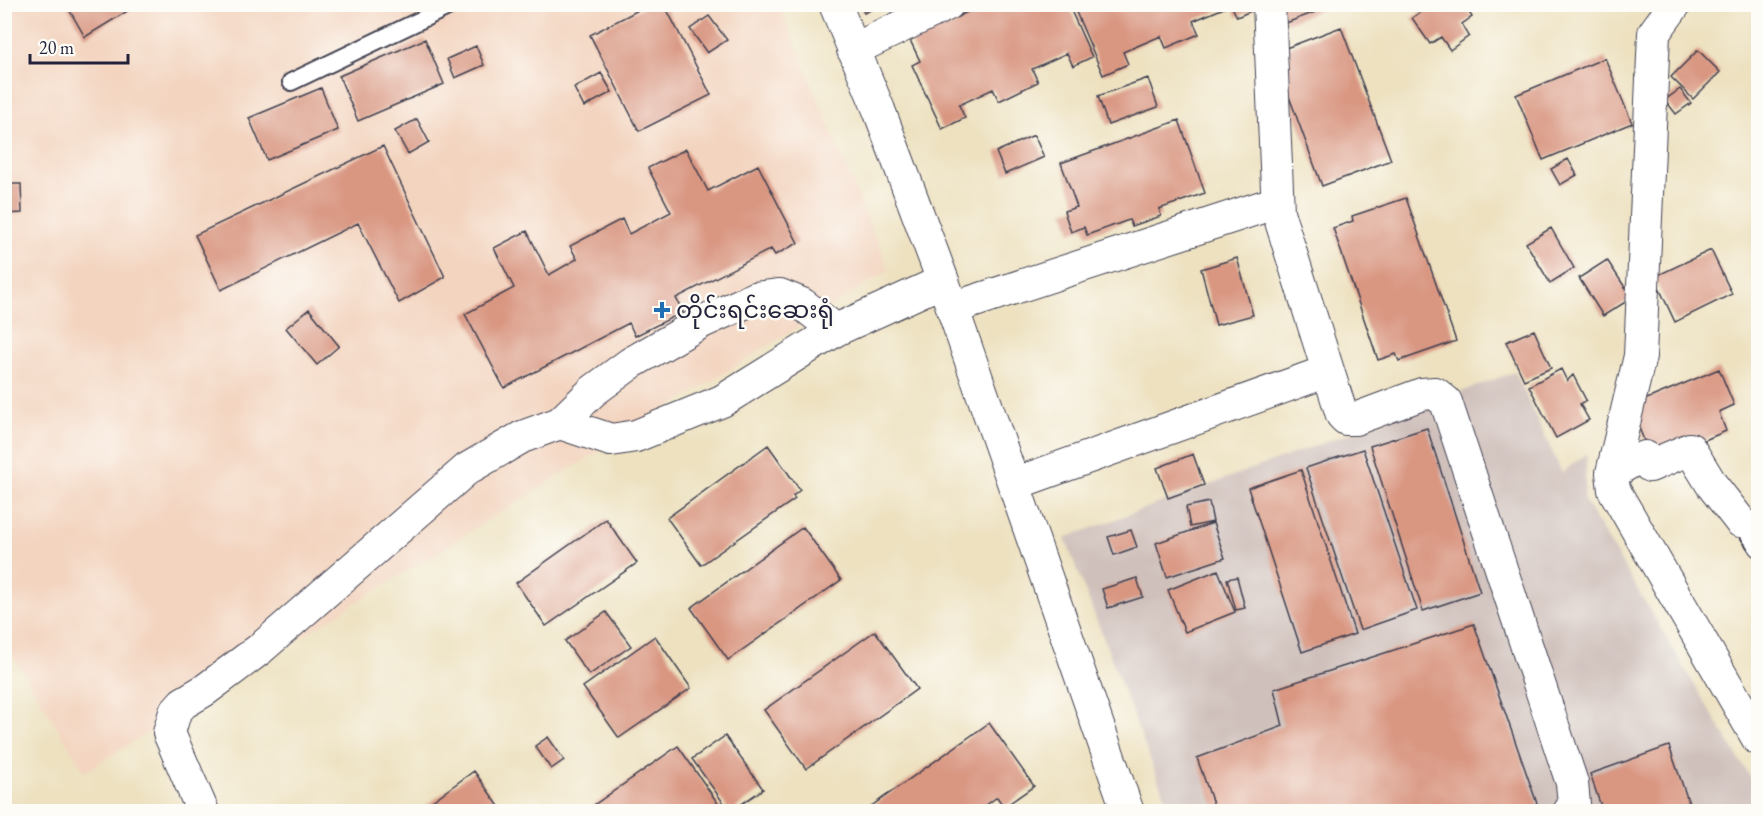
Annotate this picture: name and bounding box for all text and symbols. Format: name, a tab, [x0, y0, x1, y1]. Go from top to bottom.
scale bar	[30, 27, 128, 65]
text: 20 m	[39, 36, 74, 59]
place label: တိုင်းရင်းဆေးရုံ	[676, 294, 834, 329]
marker: တိုင်းရင်းဆေးရုံ	[653, 301, 671, 319]

